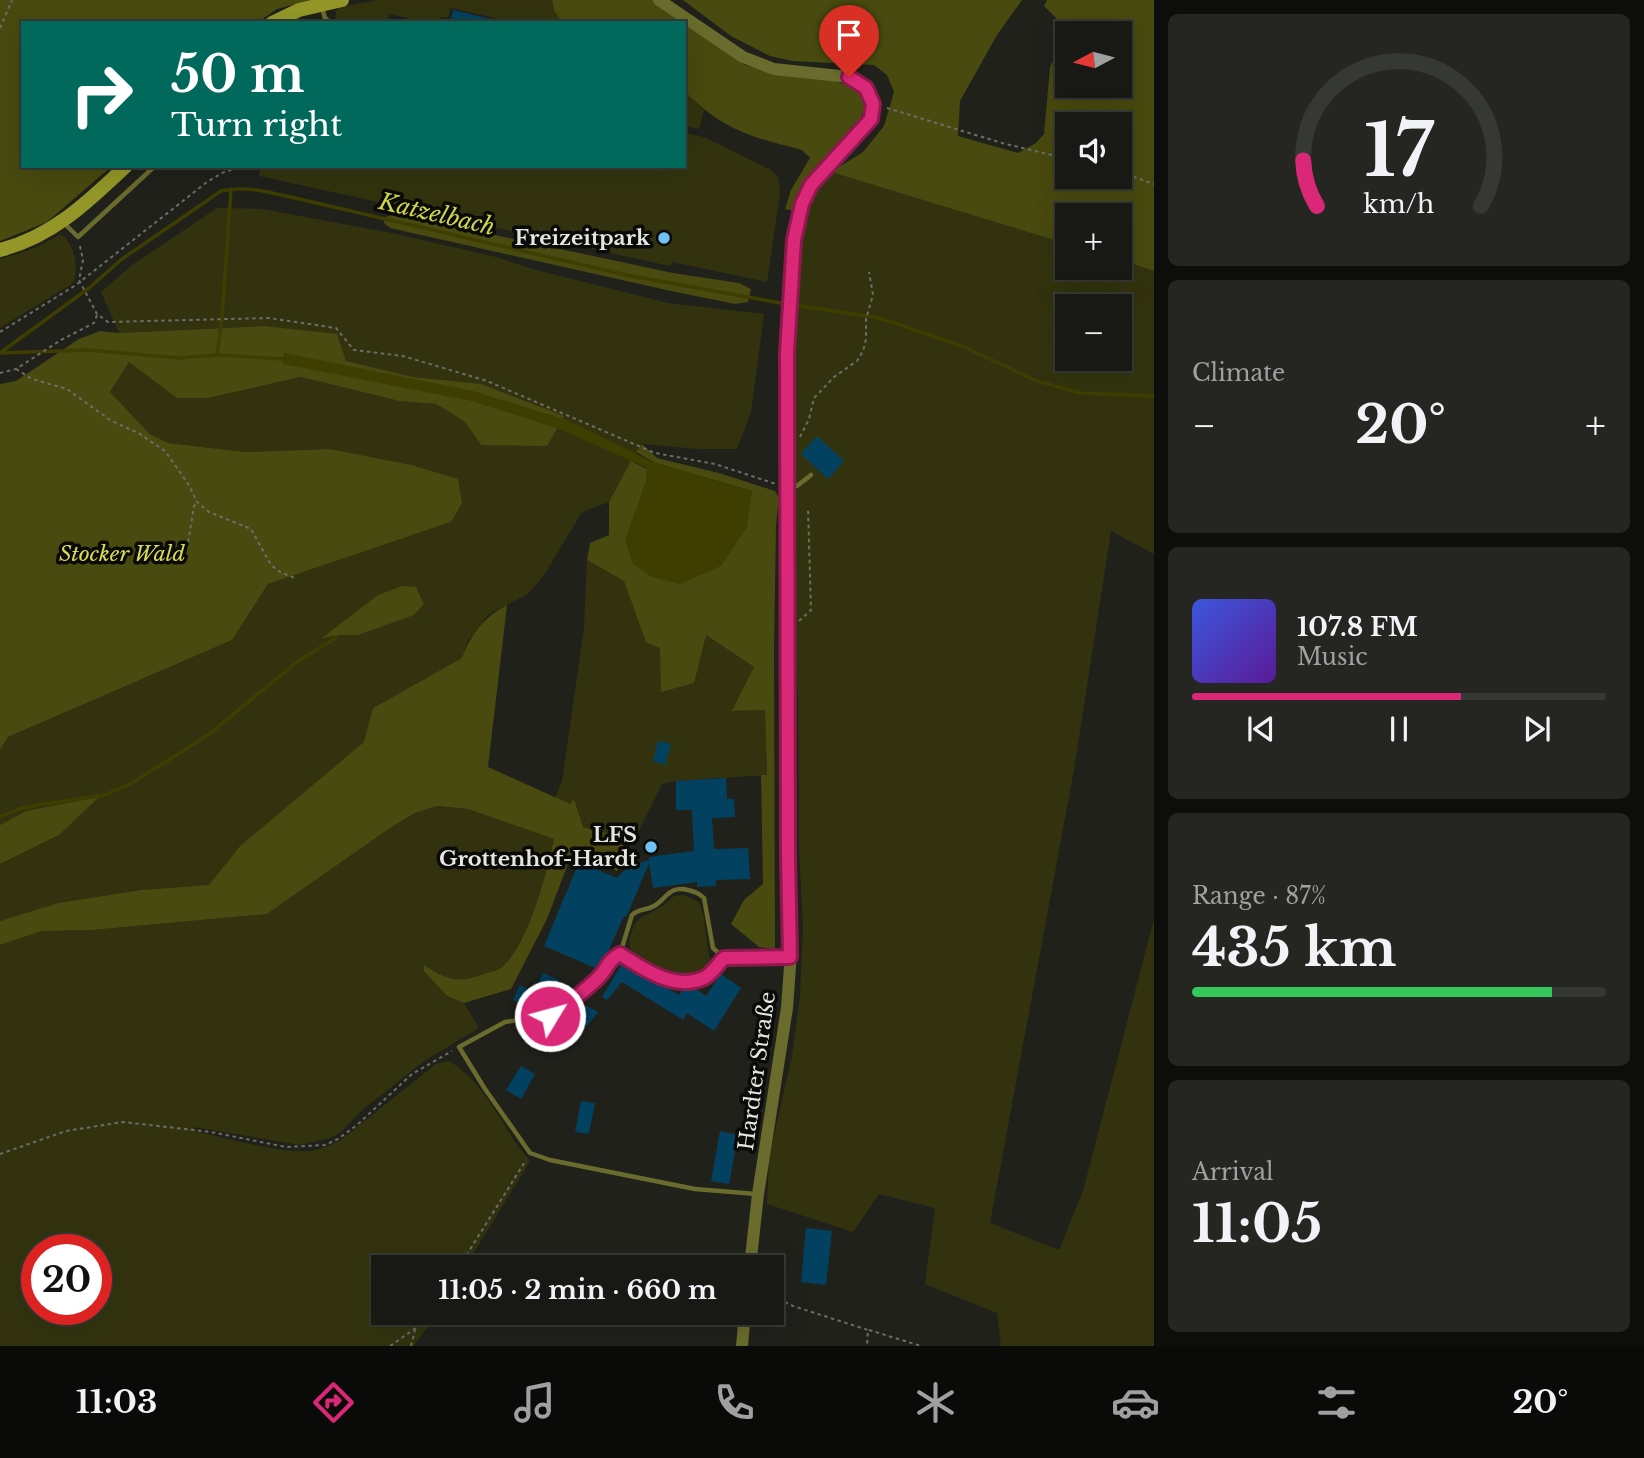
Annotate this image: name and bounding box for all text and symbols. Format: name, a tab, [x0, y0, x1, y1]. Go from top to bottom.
pin	[819, 5, 879, 77]
icon: arrive	[830, 16, 868, 54]
north arrow	[1055, 21, 1132, 98]
map controls	[1055, 21, 1132, 371]
text: 50 m	[171, 44, 304, 105]
icon: right	[56, 49, 147, 140]
text: Turn right	[171, 105, 342, 145]
text: 17	[1364, 106, 1435, 197]
button: sound	[1055, 112, 1132, 189]
water label: Katzelbach	[375, 187, 498, 241]
text: km/h	[1364, 189, 1434, 220]
button: +	[1055, 203, 1132, 280]
place label: Freizeitpark	[514, 225, 651, 251]
marker: Freizeitpark	[656, 230, 672, 246]
button: −	[1055, 294, 1132, 371]
text: Climate	[1192, 359, 1285, 387]
text: 20°	[1355, 393, 1446, 457]
text: −	[1192, 402, 1216, 449]
text: +	[1585, 402, 1606, 449]
park label: Stocker Wald	[59, 541, 185, 567]
text: 107.8 FM	[1297, 611, 1418, 643]
text: Music	[1297, 643, 1368, 671]
icon: previous	[1242, 710, 1280, 748]
icon: pause	[1380, 710, 1418, 748]
icon: next	[1518, 710, 1556, 748]
place label: LFS Grottenhof-Hardt	[439, 822, 637, 872]
marker: LFS Grottenhof-Hardt	[643, 839, 659, 855]
text: Range · 87%	[1192, 882, 1326, 910]
text: 435 km	[1192, 916, 1396, 980]
position arrow	[513, 979, 587, 1053]
street label: Hardter Straße	[733, 990, 781, 1152]
text: Arrival	[1192, 1158, 1273, 1186]
text: 11:05	[1192, 1192, 1322, 1256]
speed limit sign: 20	[21, 1234, 112, 1325]
text: 11:05 · 2 min · 660 m	[438, 1274, 717, 1306]
icon: directions	[309, 1378, 358, 1427]
icon: music	[510, 1378, 559, 1427]
icon: phone	[710, 1378, 759, 1427]
icon: climate	[911, 1378, 960, 1427]
icon: car	[1111, 1378, 1160, 1427]
icon: filters	[1312, 1378, 1361, 1427]
text: 11:03	[76, 1382, 157, 1422]
text: 20°	[1513, 1382, 1568, 1422]

